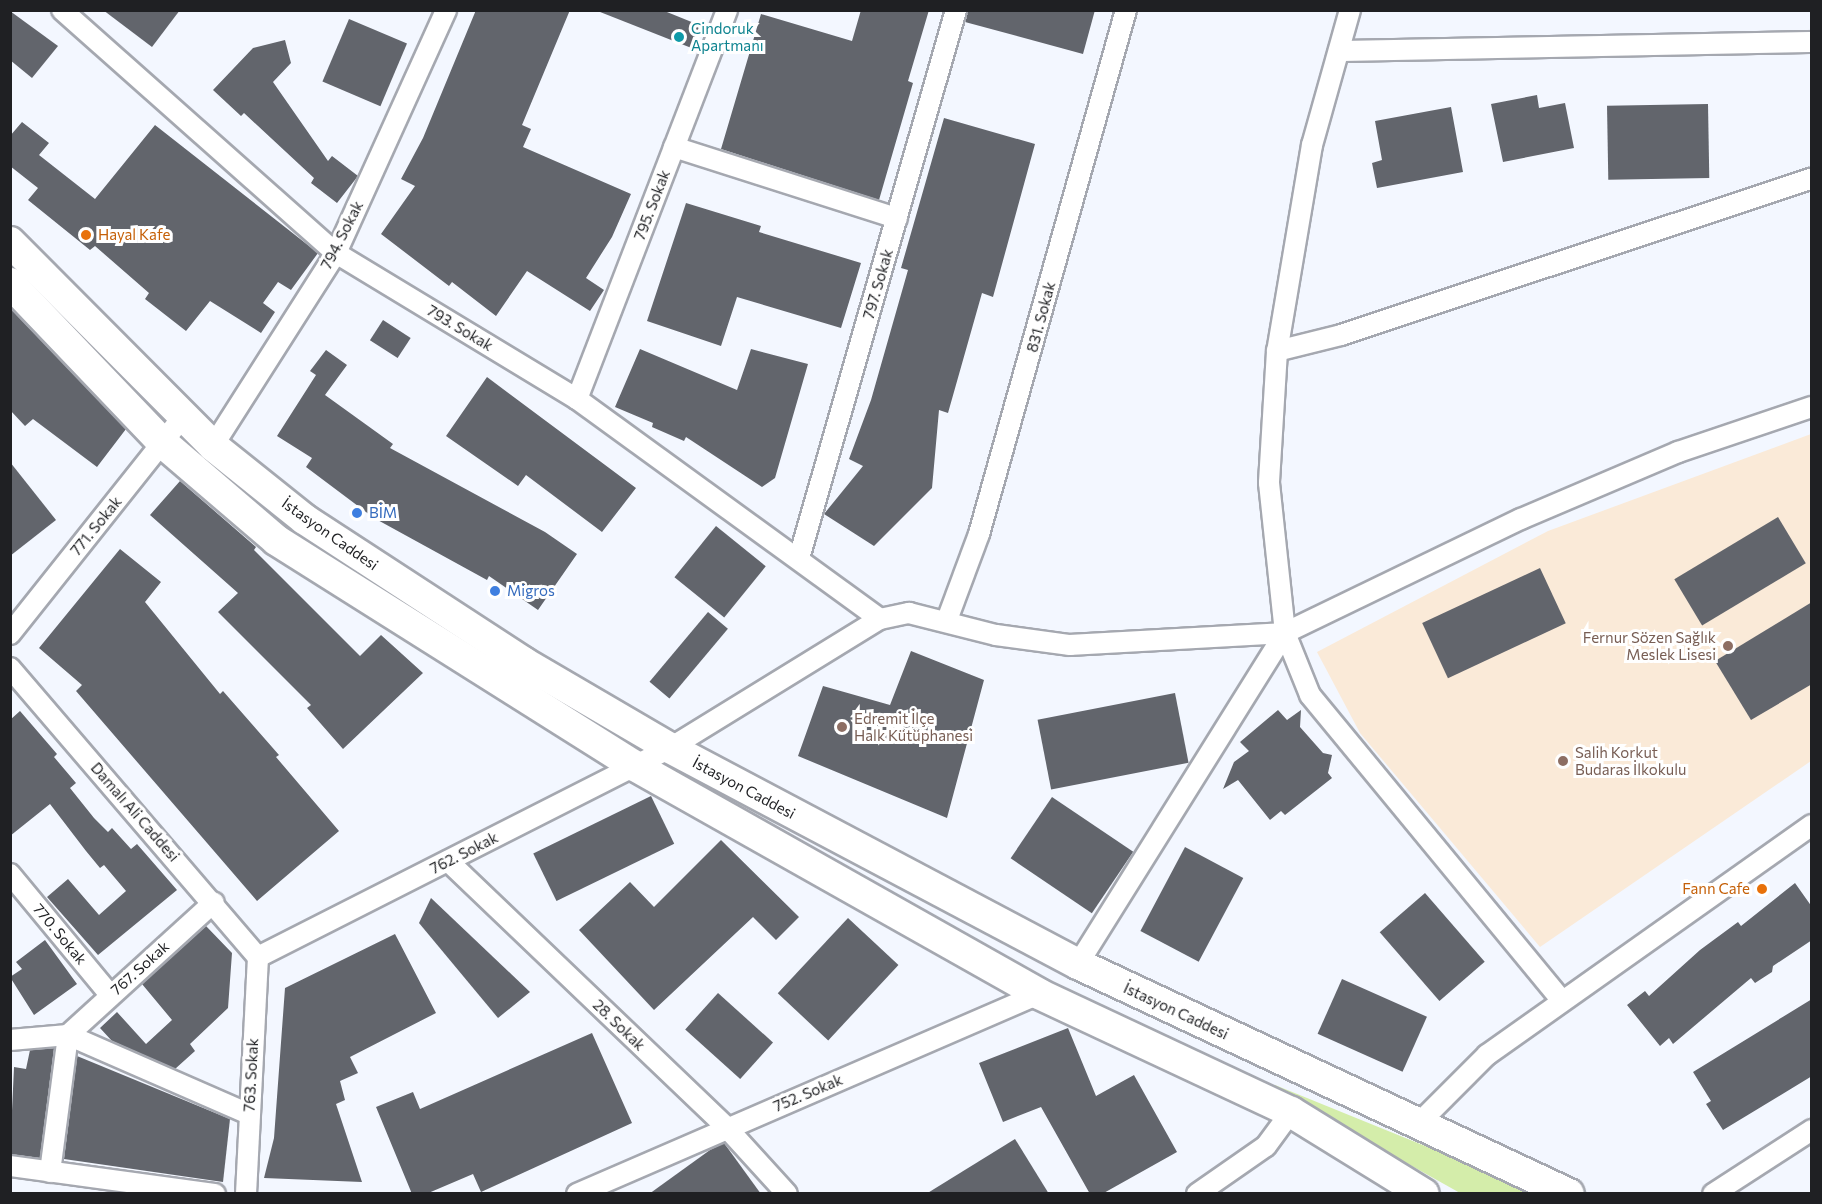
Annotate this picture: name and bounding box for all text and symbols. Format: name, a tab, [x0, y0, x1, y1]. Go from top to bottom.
place label: Cindoruk Apartmanı	[691, 19, 764, 54]
marker: Cindoruk Apartmanı	[672, 30, 686, 44]
street label: 795. Sokak	[630, 167, 674, 243]
street label: 794. Sokak	[317, 198, 367, 272]
place label: Hayal Kafe	[98, 226, 170, 244]
marker: Hayal Kafe	[79, 228, 93, 242]
street label: 797. Sokak	[859, 247, 897, 321]
street label: 831. Sokak	[1023, 280, 1059, 354]
street label: 793. Sokak	[424, 301, 496, 355]
street label: 771. Sokak	[67, 493, 125, 559]
street label: İstasyon Caddesi	[278, 494, 382, 574]
place label: BİM	[369, 504, 397, 522]
marker: BİM	[350, 506, 364, 520]
place label: Migros	[507, 582, 555, 600]
marker: Migros	[488, 584, 502, 598]
place label: Fernur Sözen Sağlık Meslek Lisesi	[1583, 628, 1716, 663]
marker: Fernur Sözen Sağlık Meslek Lisesi	[1721, 639, 1735, 653]
place label: Edremit İlçe Halk Kütüphanesi	[854, 709, 973, 744]
marker: Edremit İlçe Halk Kütüphanesi	[835, 720, 849, 734]
place label: Salih Korkut Budaras İlkokulu	[1575, 743, 1686, 778]
street label: İstasyon Caddesi	[690, 753, 798, 823]
marker: Salih Korkut Budaras İlkokulu	[1556, 754, 1570, 768]
street label: Damalı Ali Caddesi	[87, 759, 183, 865]
street label: 762. Sokak	[427, 828, 501, 878]
place label: Fann Cafe	[1682, 880, 1750, 898]
marker: Fann Cafe	[1755, 882, 1769, 896]
street label: 770. Sokak	[29, 900, 91, 968]
street label: 767. Sokak	[107, 937, 173, 999]
street label: İstasyon Caddesi	[1121, 979, 1231, 1043]
street label: 28. Sokak	[589, 996, 649, 1054]
street label: 763. Sokak	[240, 1038, 262, 1112]
street label: 752. Sokak	[771, 1070, 845, 1116]

